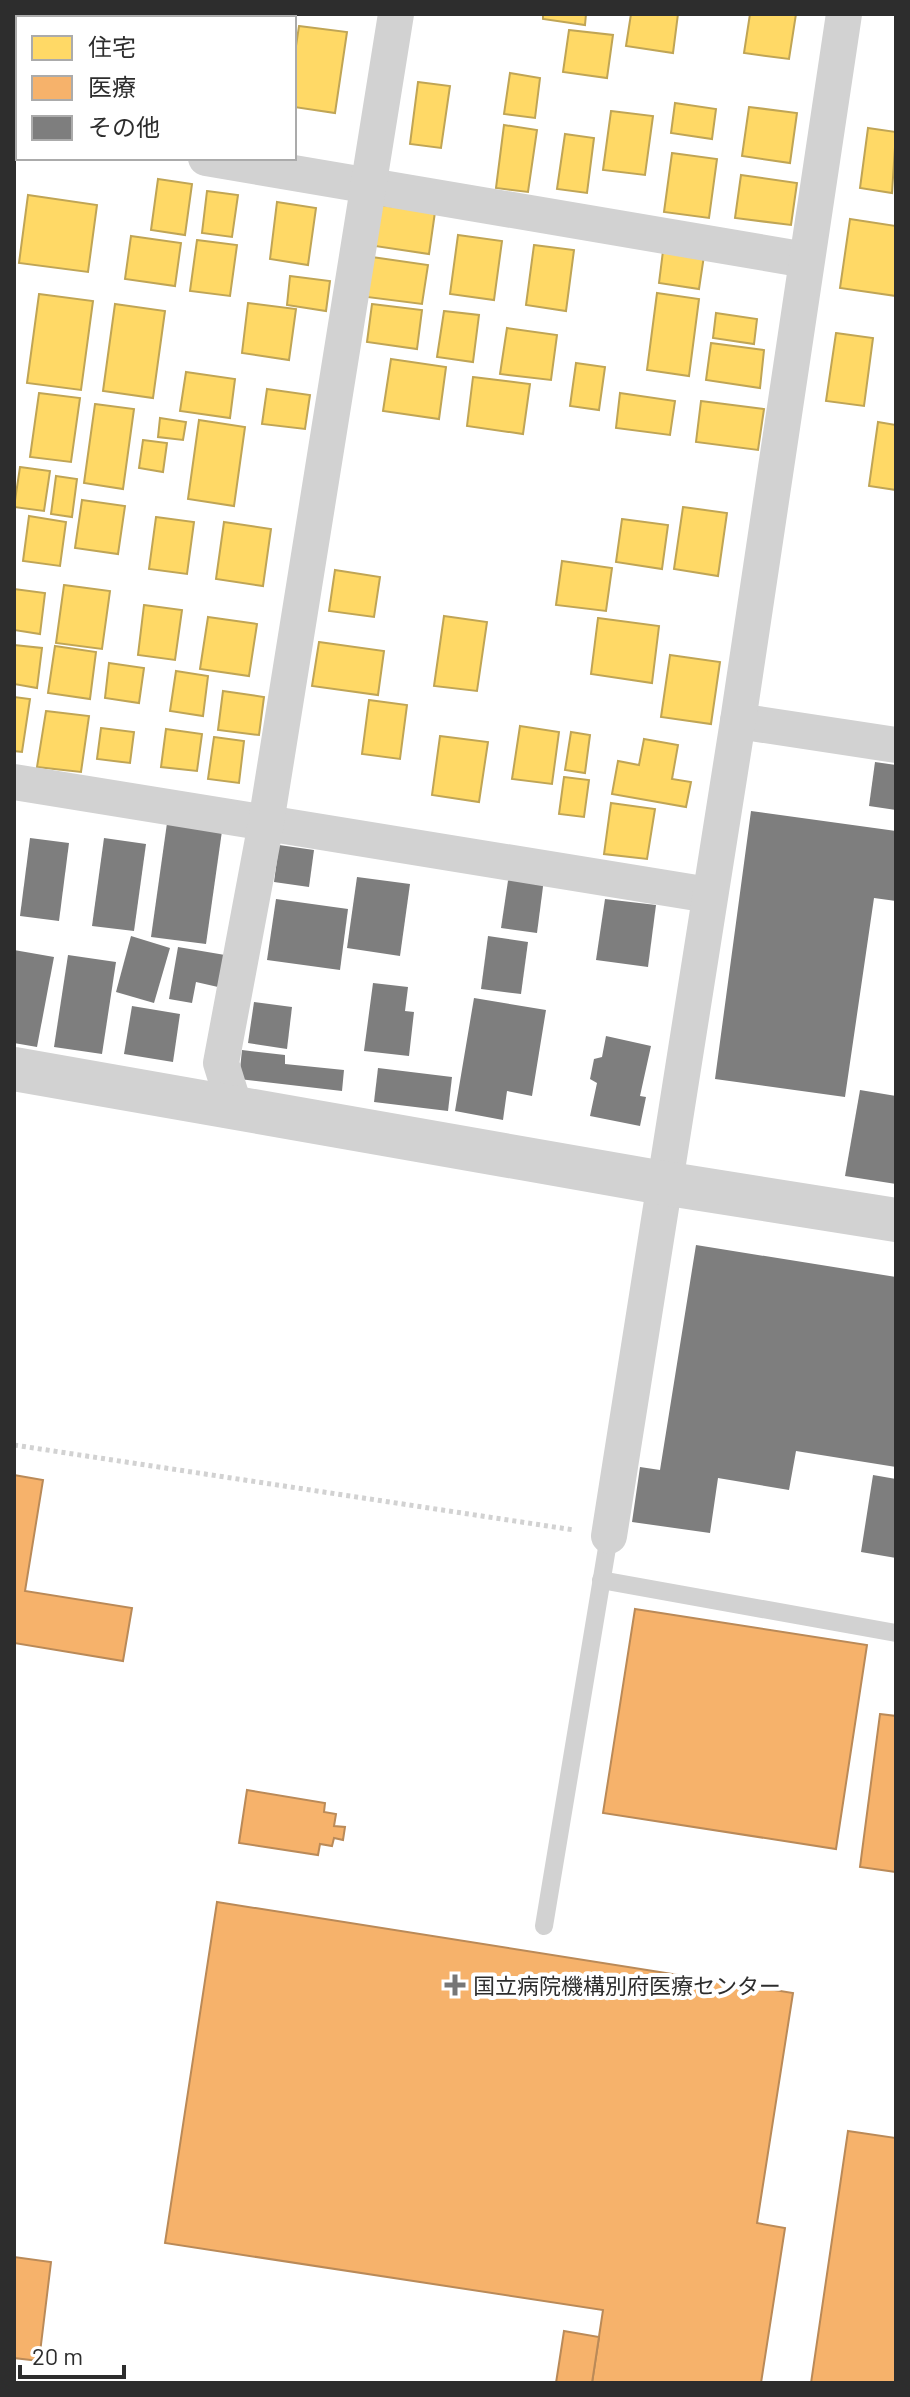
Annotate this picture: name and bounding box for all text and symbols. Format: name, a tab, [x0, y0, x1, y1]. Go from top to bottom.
legend	[16, 16, 296, 160]
text: 住宅	[88, 32, 136, 61]
text: 医療	[88, 72, 136, 101]
text: その他	[88, 112, 160, 141]
place label: 国立病院機構別府医療センター	[473, 1972, 781, 1998]
marker: 国立病院機構別府医療センター	[444, 1974, 466, 1996]
scale bar	[20, 2329, 124, 2379]
text: 20 m	[32, 2341, 83, 2370]

